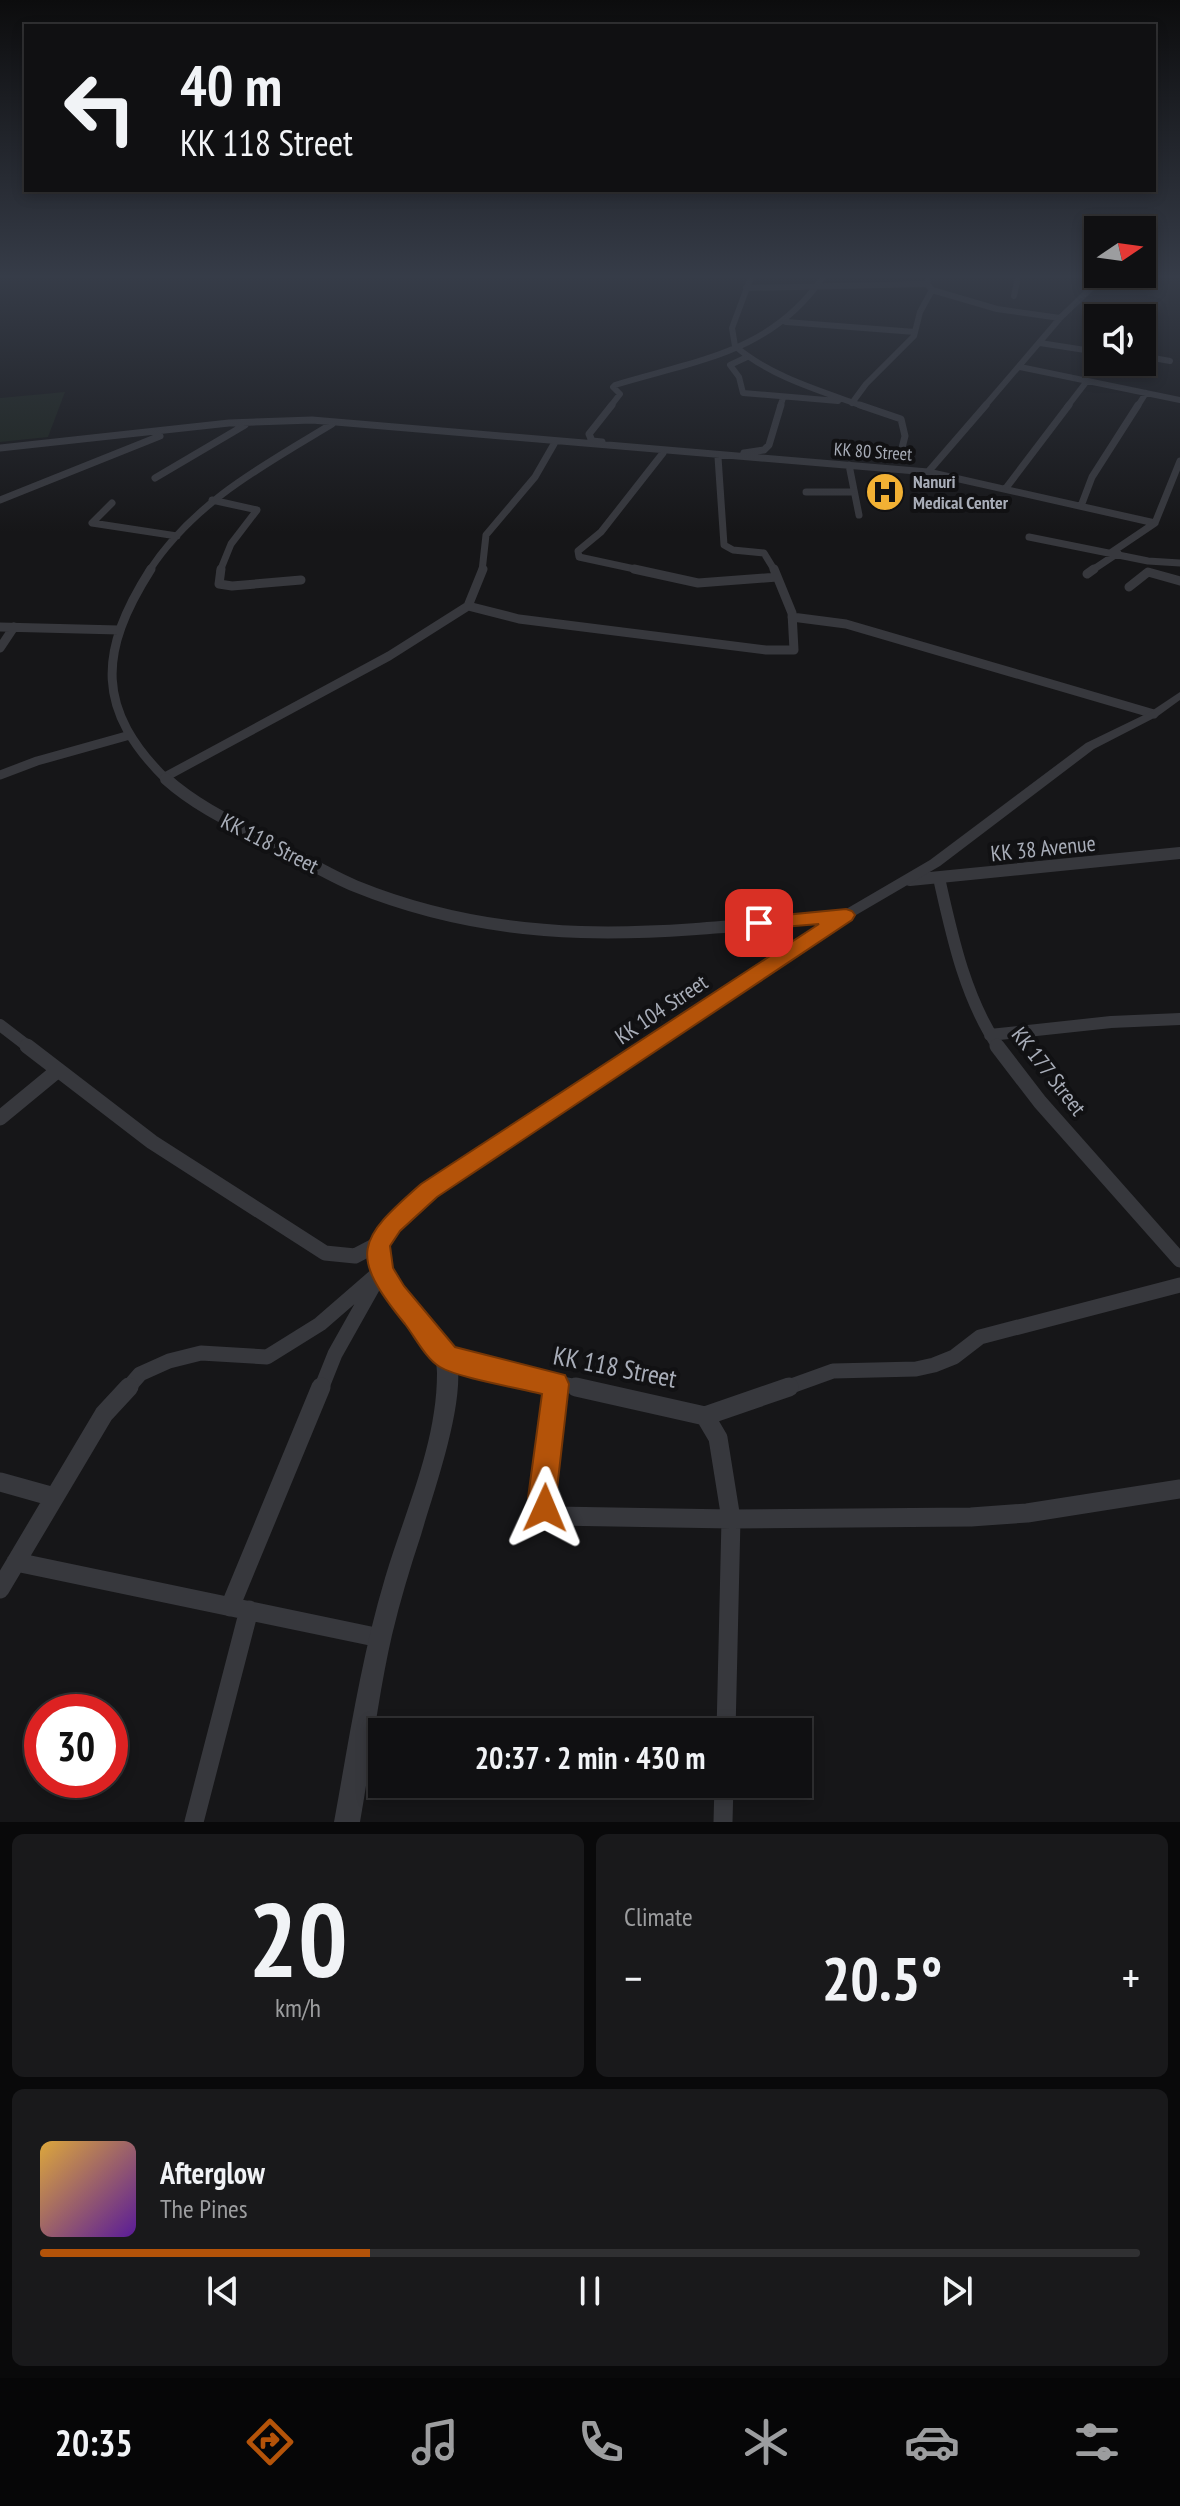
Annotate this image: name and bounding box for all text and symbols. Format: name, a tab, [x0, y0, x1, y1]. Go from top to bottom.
text: 40 m	[180, 49, 282, 121]
icon: left	[48, 56, 152, 160]
text: KK 118 Street	[180, 119, 353, 166]
north arrow	[1084, 216, 1156, 288]
map controls	[1084, 216, 1156, 376]
button: sound	[1084, 304, 1156, 376]
street label: KK 80 Street	[833, 437, 913, 466]
place label: Nanuri Medical Center	[913, 470, 1009, 514]
hospital icon: Nanuri Medical Center	[864, 471, 906, 513]
street label: KK 118 Street	[217, 807, 323, 879]
street label: KK 38 Avenue	[989, 829, 1097, 867]
pin	[725, 889, 793, 957]
icon: arrive	[737, 901, 781, 945]
street label: KK 104 Street	[609, 968, 713, 1050]
street label: KK 177 Street	[1006, 1021, 1092, 1121]
street label: KK 118 Street	[551, 1338, 680, 1395]
position arrow	[503, 1466, 587, 1550]
speed limit sign: 30	[24, 1694, 128, 1798]
text: 20:37 · 2 min · 430 m	[475, 1738, 705, 1777]
text: 20	[248, 1871, 348, 2006]
text: Climate	[624, 1900, 693, 1933]
text: 20.5°	[822, 1939, 942, 2017]
text: −	[624, 1949, 642, 2006]
text: +	[1122, 1949, 1140, 2006]
text: km/h	[275, 1991, 321, 2024]
text: Afterglow	[160, 2153, 265, 2192]
text: The Pines	[160, 2192, 248, 2225]
icon: previous	[201, 2269, 245, 2313]
icon: pause	[568, 2269, 612, 2313]
icon: next	[935, 2269, 979, 2313]
icon: directions	[242, 2414, 298, 2470]
icon: music	[407, 2414, 463, 2470]
icon: phone	[573, 2414, 629, 2470]
icon: climate	[738, 2414, 794, 2470]
icon: car	[904, 2414, 960, 2470]
icon: filters	[1069, 2414, 1125, 2470]
text: 20:35	[55, 2419, 133, 2466]

